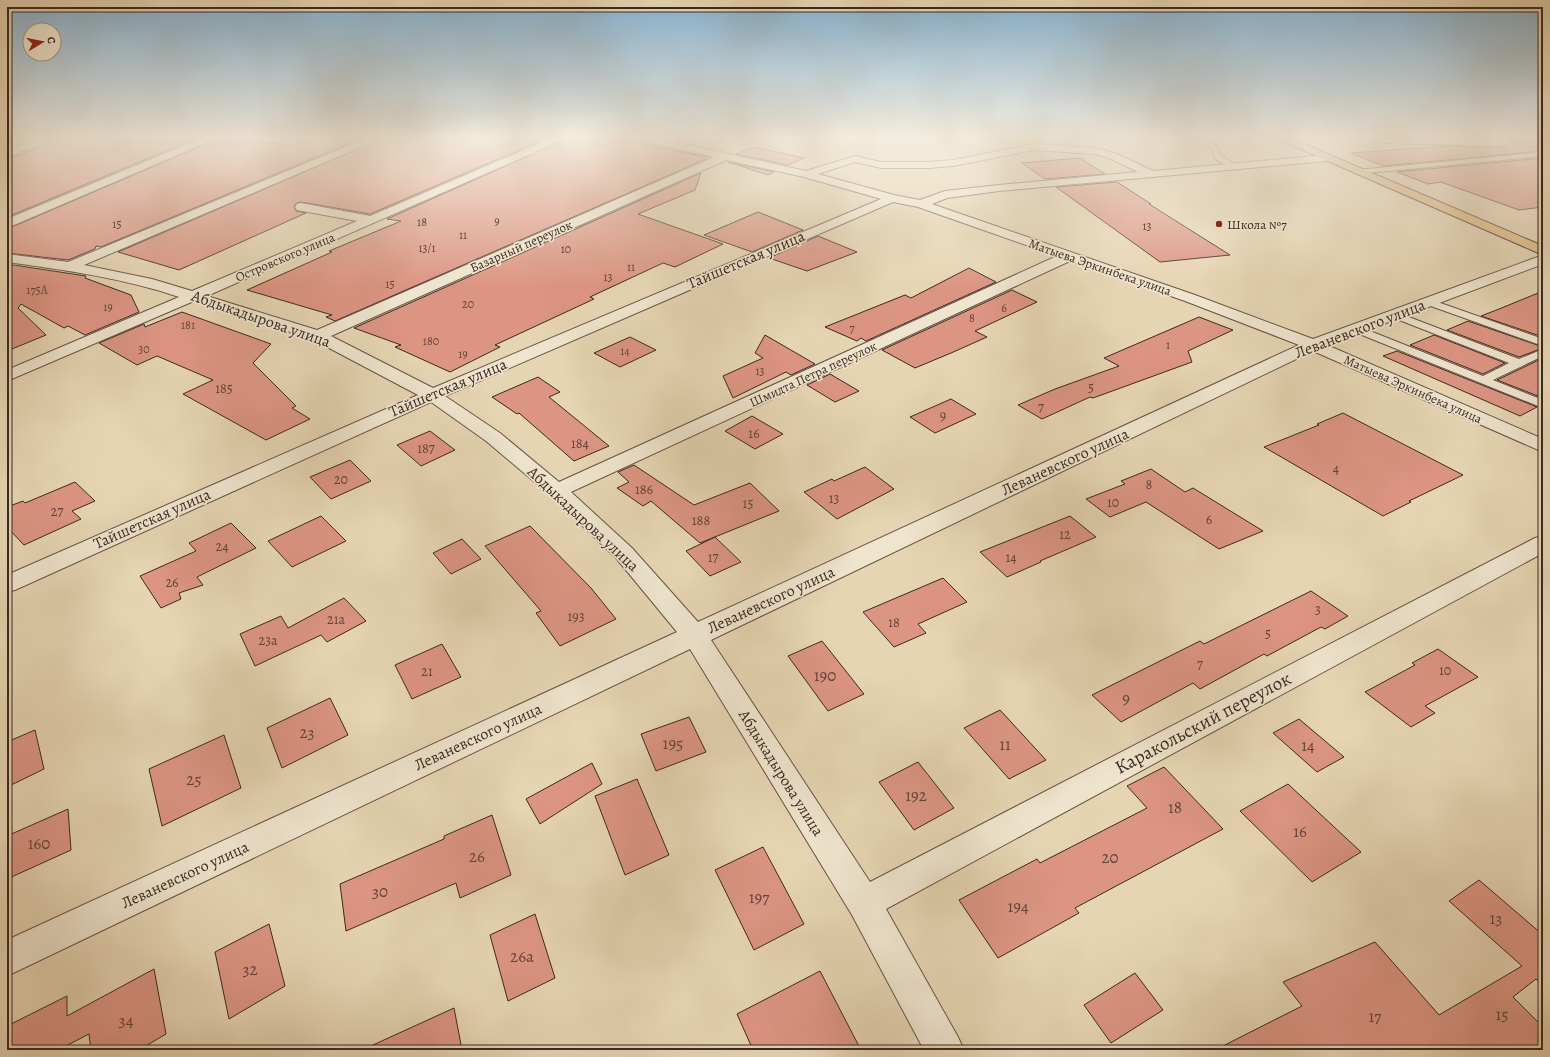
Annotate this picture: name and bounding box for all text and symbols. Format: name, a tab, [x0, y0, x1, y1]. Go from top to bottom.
north arrow	[22, 22, 62, 62]
text: С	[43, 36, 59, 45]
house number: 9	[494, 213, 500, 229]
house number: 18	[417, 214, 427, 230]
house number: 15	[112, 216, 122, 232]
street label: Базарный переулок	[467, 216, 575, 276]
place label: Школа №7	[1227, 216, 1287, 233]
house number: 13	[1142, 218, 1152, 234]
marker: Школа №7	[1214, 219, 1224, 229]
street label: Тайшетская улица	[684, 225, 809, 295]
house number: 11	[459, 227, 467, 243]
street label: Островского улица	[233, 228, 337, 286]
street label: Матыева Эркинбека улица	[1026, 235, 1174, 299]
house number: 13/1	[418, 240, 436, 256]
house number: 10	[561, 241, 571, 257]
house number: 11	[627, 259, 635, 275]
house number: 13	[603, 269, 613, 285]
house number: 15	[385, 276, 395, 292]
house number: 175А	[26, 282, 49, 298]
street label: Абдыкадырова улица	[188, 285, 334, 353]
street label: Леваневского улица	[1291, 294, 1429, 364]
house number: 20	[462, 296, 474, 312]
house number: 19	[103, 299, 113, 315]
house number: 6	[1001, 300, 1007, 316]
house number: 8	[969, 310, 975, 326]
house number: 181	[181, 317, 195, 333]
house number: 7	[849, 320, 855, 336]
house number: 180	[423, 333, 439, 349]
street label: Шмидта Петра переулок	[747, 337, 880, 411]
house number: 1	[1166, 337, 1170, 353]
house number: 30	[138, 341, 150, 357]
house number: 14	[620, 343, 630, 359]
house number: 19	[458, 346, 468, 362]
street label: Матыева Эркинбека улица	[1341, 351, 1485, 427]
street label: Тайшетская улица	[386, 353, 511, 423]
house number: 13	[755, 363, 765, 379]
house number: 5	[1088, 378, 1094, 397]
house number: 185	[215, 379, 233, 398]
house number: 7	[1038, 398, 1044, 417]
house number: 9	[940, 406, 946, 425]
street label: Леваневского улица	[998, 423, 1133, 501]
house number: 16	[748, 424, 760, 443]
house number: 184	[571, 434, 589, 453]
house number: 187	[417, 439, 435, 458]
house number: 4	[1333, 459, 1339, 478]
street label: Абдыкадырова улица	[522, 461, 644, 577]
house number: 20	[334, 470, 348, 489]
house number: 8	[1146, 475, 1153, 494]
house number: 186	[635, 480, 653, 499]
street label: Тайшетская улица	[90, 483, 215, 555]
house number: 13	[829, 489, 839, 508]
house number: 10	[1107, 493, 1119, 512]
house number: 15	[743, 494, 753, 513]
house number: 27	[51, 502, 63, 521]
house number: 6	[1206, 510, 1212, 529]
house number: 188	[692, 511, 710, 530]
house number: 12	[1059, 525, 1071, 544]
house number: 24	[216, 537, 229, 556]
house number: 17	[708, 548, 718, 567]
house number: 14	[1005, 548, 1017, 567]
street label: Леваневского улица	[704, 561, 839, 639]
house number: 26	[165, 573, 179, 592]
house number: 3	[1315, 600, 1321, 619]
house number: 193	[568, 607, 585, 626]
house number: 21a	[327, 610, 345, 629]
house number: 18	[888, 613, 900, 632]
house number: 5	[1265, 624, 1271, 643]
house number: 23a	[259, 631, 278, 650]
house number: 7	[1197, 655, 1203, 674]
house number: 10	[1439, 661, 1451, 680]
house number: 21	[421, 662, 433, 681]
house number: 190	[814, 664, 836, 687]
street label: Каракольский переулок	[1110, 665, 1296, 780]
house number: 9	[1122, 687, 1130, 710]
street label: Леваневского улица	[411, 698, 546, 776]
street label: Абдыкадырова улица	[733, 705, 829, 841]
house number: 23	[299, 721, 315, 744]
house number: 195	[663, 732, 683, 755]
house number: 11	[999, 733, 1011, 756]
house number: 14	[1301, 734, 1315, 757]
house number: 25	[186, 768, 202, 791]
house number: 192	[905, 784, 927, 807]
house number: 18	[1168, 796, 1182, 819]
house number: 16	[1293, 820, 1307, 843]
house number: 160	[28, 832, 50, 855]
street label: Леваневского улица	[118, 836, 253, 914]
house number: 26	[469, 845, 485, 868]
house number: 20	[1101, 846, 1119, 869]
house number: 30	[372, 880, 388, 903]
house number: 197	[749, 886, 770, 909]
house number: 194	[1007, 895, 1029, 918]
house number: 13	[1490, 907, 1502, 930]
house number: 26a	[510, 945, 534, 968]
house number: 32	[242, 958, 258, 981]
house number: 15	[1495, 1003, 1509, 1026]
house number: 17	[1369, 1005, 1382, 1028]
house number: 34	[119, 1009, 134, 1032]

